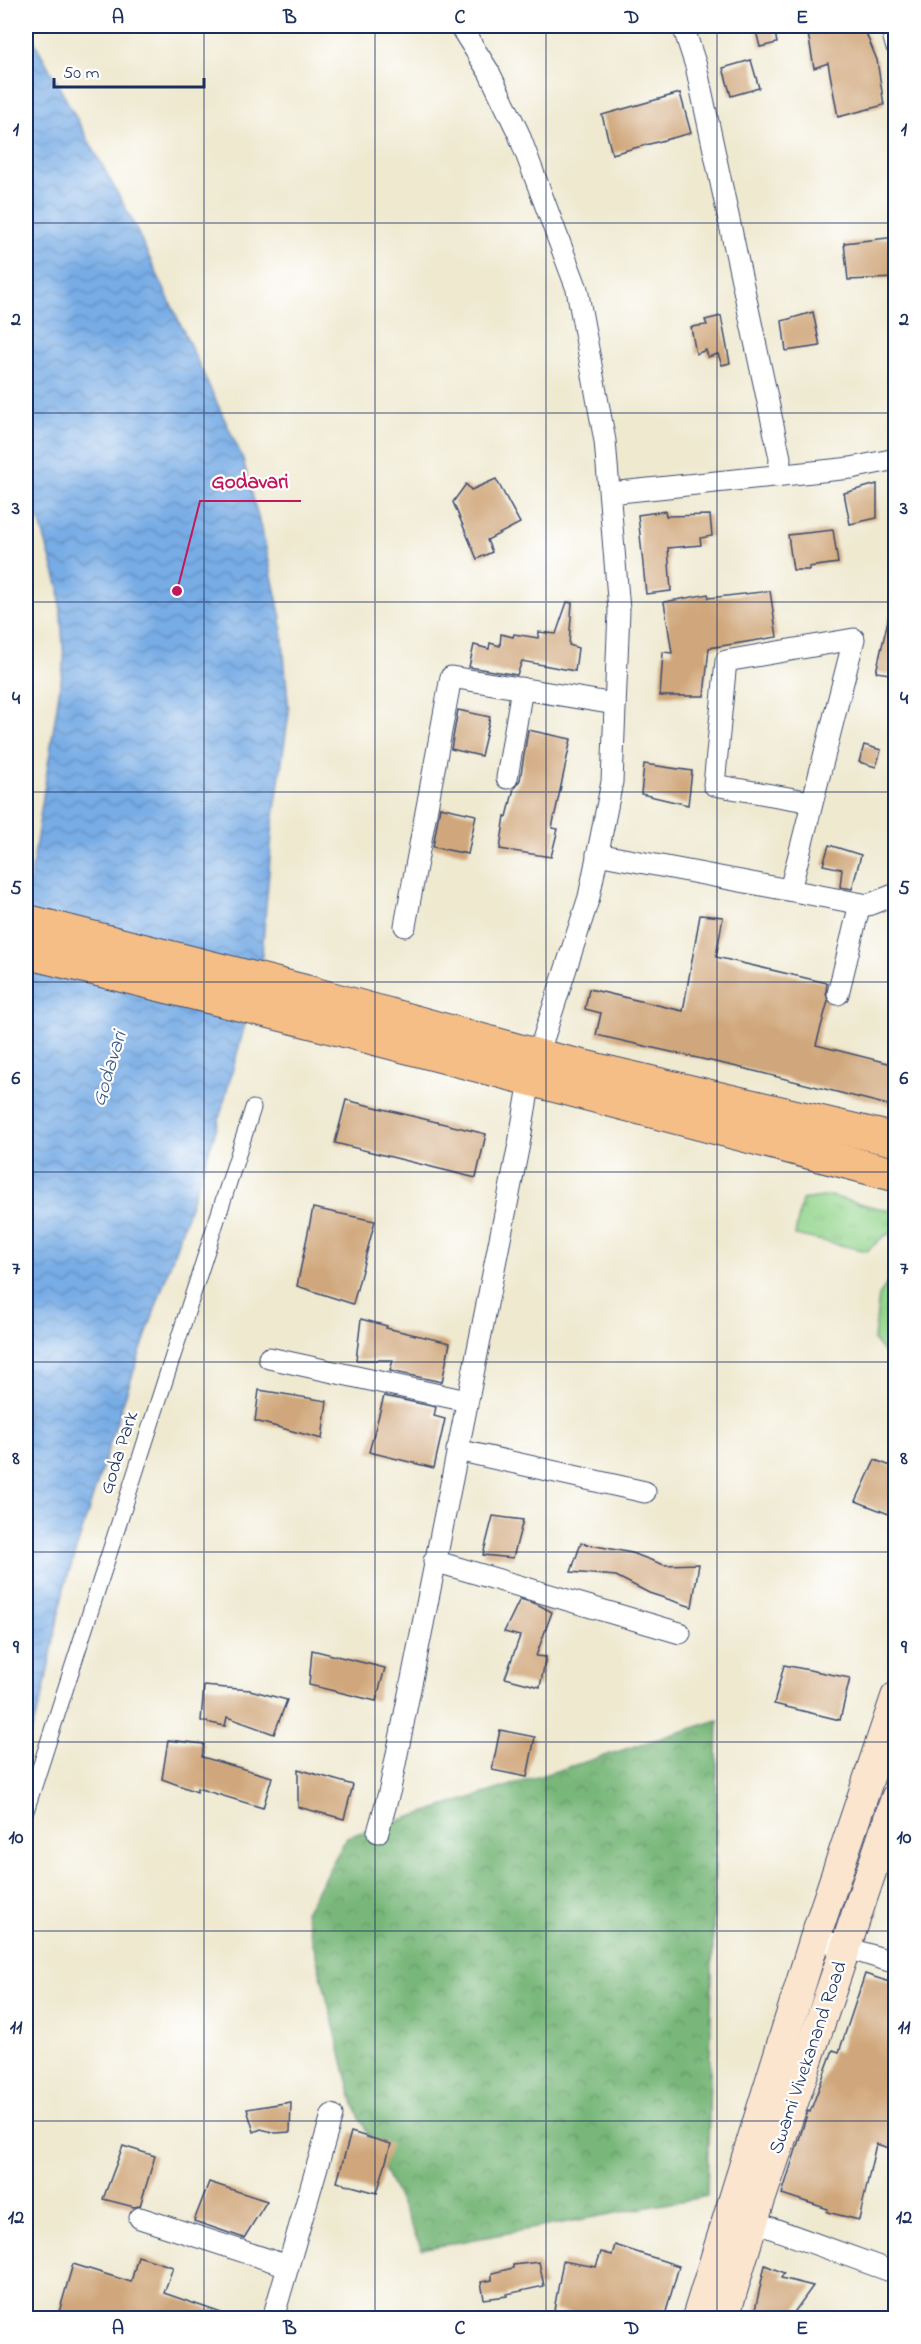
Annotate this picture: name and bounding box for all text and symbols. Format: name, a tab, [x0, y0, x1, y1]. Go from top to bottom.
text: A	[112, 4, 124, 33]
text: B	[282, 4, 297, 33]
text: C	[455, 4, 466, 33]
text: D	[624, 4, 639, 33]
text: E	[796, 4, 808, 33]
scale bar	[54, 51, 204, 89]
text: 50 m	[63, 61, 100, 87]
text: 1	[13, 116, 20, 145]
text: 1	[901, 116, 908, 145]
text: 2	[10, 306, 21, 335]
text: 2	[898, 306, 909, 335]
callout: Godavari	[200, 462, 301, 501]
text: Godavari	[212, 468, 289, 498]
text: 3	[11, 495, 20, 524]
text: 3	[899, 495, 908, 524]
text: 4	[12, 685, 21, 714]
text: 4	[900, 685, 909, 714]
text: 5	[10, 875, 22, 904]
text: 5	[898, 875, 910, 904]
water label: Godavari	[84, 1026, 136, 1110]
text: 6	[12, 1065, 21, 1094]
text: 6	[900, 1065, 909, 1094]
text: 7	[12, 1255, 21, 1284]
text: 7	[900, 1255, 909, 1284]
street label: Goda Park	[93, 1407, 147, 1498]
text: 8	[11, 1445, 20, 1474]
text: 8	[899, 1445, 908, 1474]
text: 9	[12, 1634, 20, 1663]
text: 9	[900, 1634, 908, 1663]
text: 10	[9, 1824, 24, 1853]
text: 10	[897, 1824, 912, 1853]
street label: Swami Vivekanand Road	[762, 1958, 856, 2158]
text: 11	[10, 2014, 23, 2043]
text: 11	[898, 2014, 911, 2043]
text: 12	[8, 2204, 24, 2233]
text: 12	[896, 2204, 912, 2233]
text: A	[112, 2315, 124, 2344]
text: B	[282, 2315, 297, 2344]
text: C	[455, 2315, 466, 2344]
text: D	[624, 2315, 639, 2344]
text: E	[796, 2315, 808, 2344]

